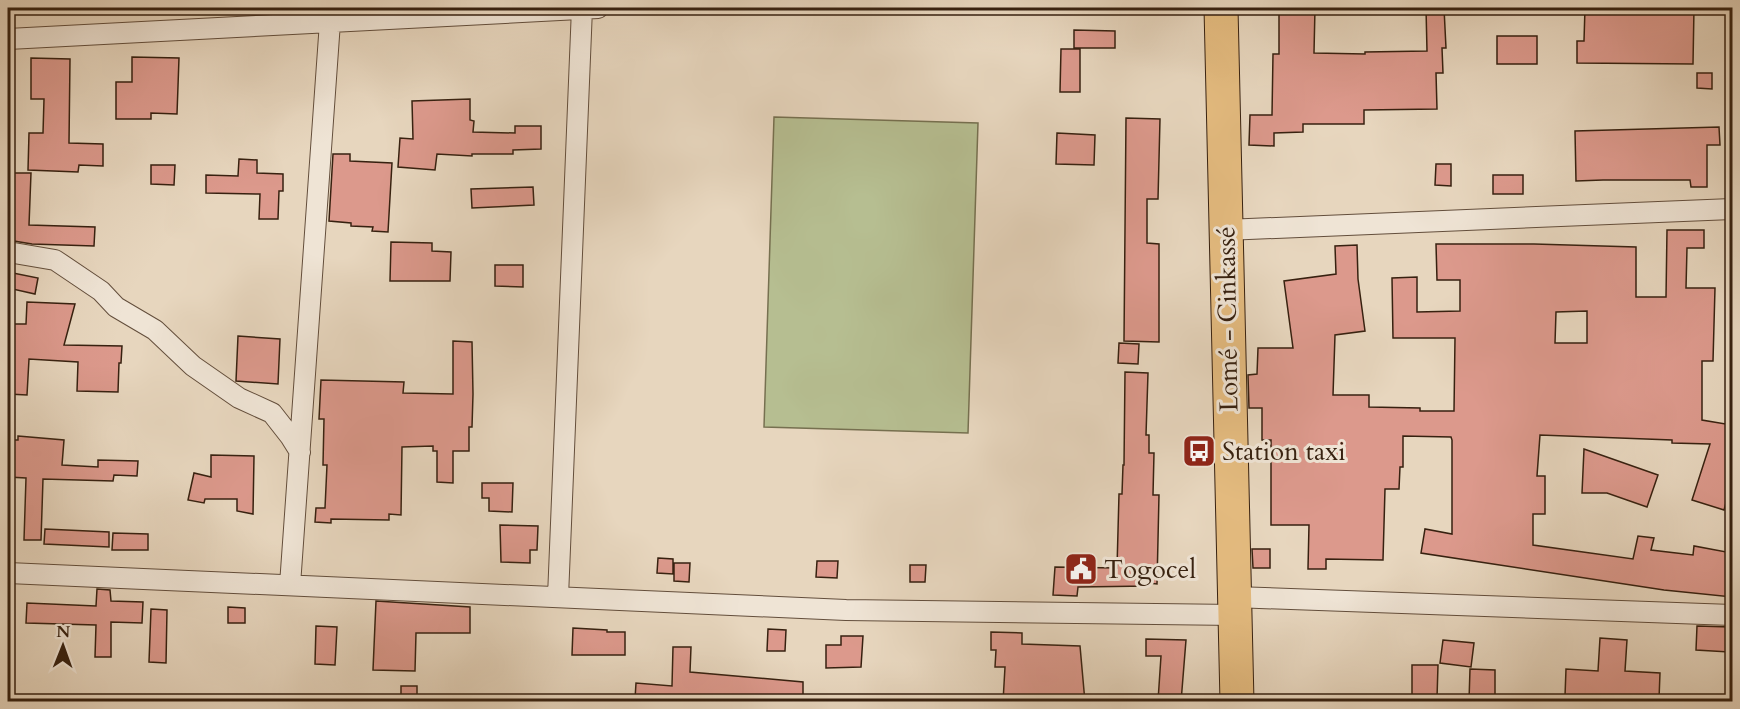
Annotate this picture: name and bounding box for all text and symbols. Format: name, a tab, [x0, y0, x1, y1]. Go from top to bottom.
street label: Lomé - Cinkassé	[1208, 226, 1247, 412]
bus stop icon: Station taxi	[1181, 433, 1217, 469]
place label: Station taxi	[1222, 434, 1346, 469]
public building icon: Togocel	[1063, 551, 1099, 587]
place label: Togocel	[1104, 552, 1196, 587]
north arrow	[33, 616, 93, 676]
text: N	[56, 621, 70, 643]

